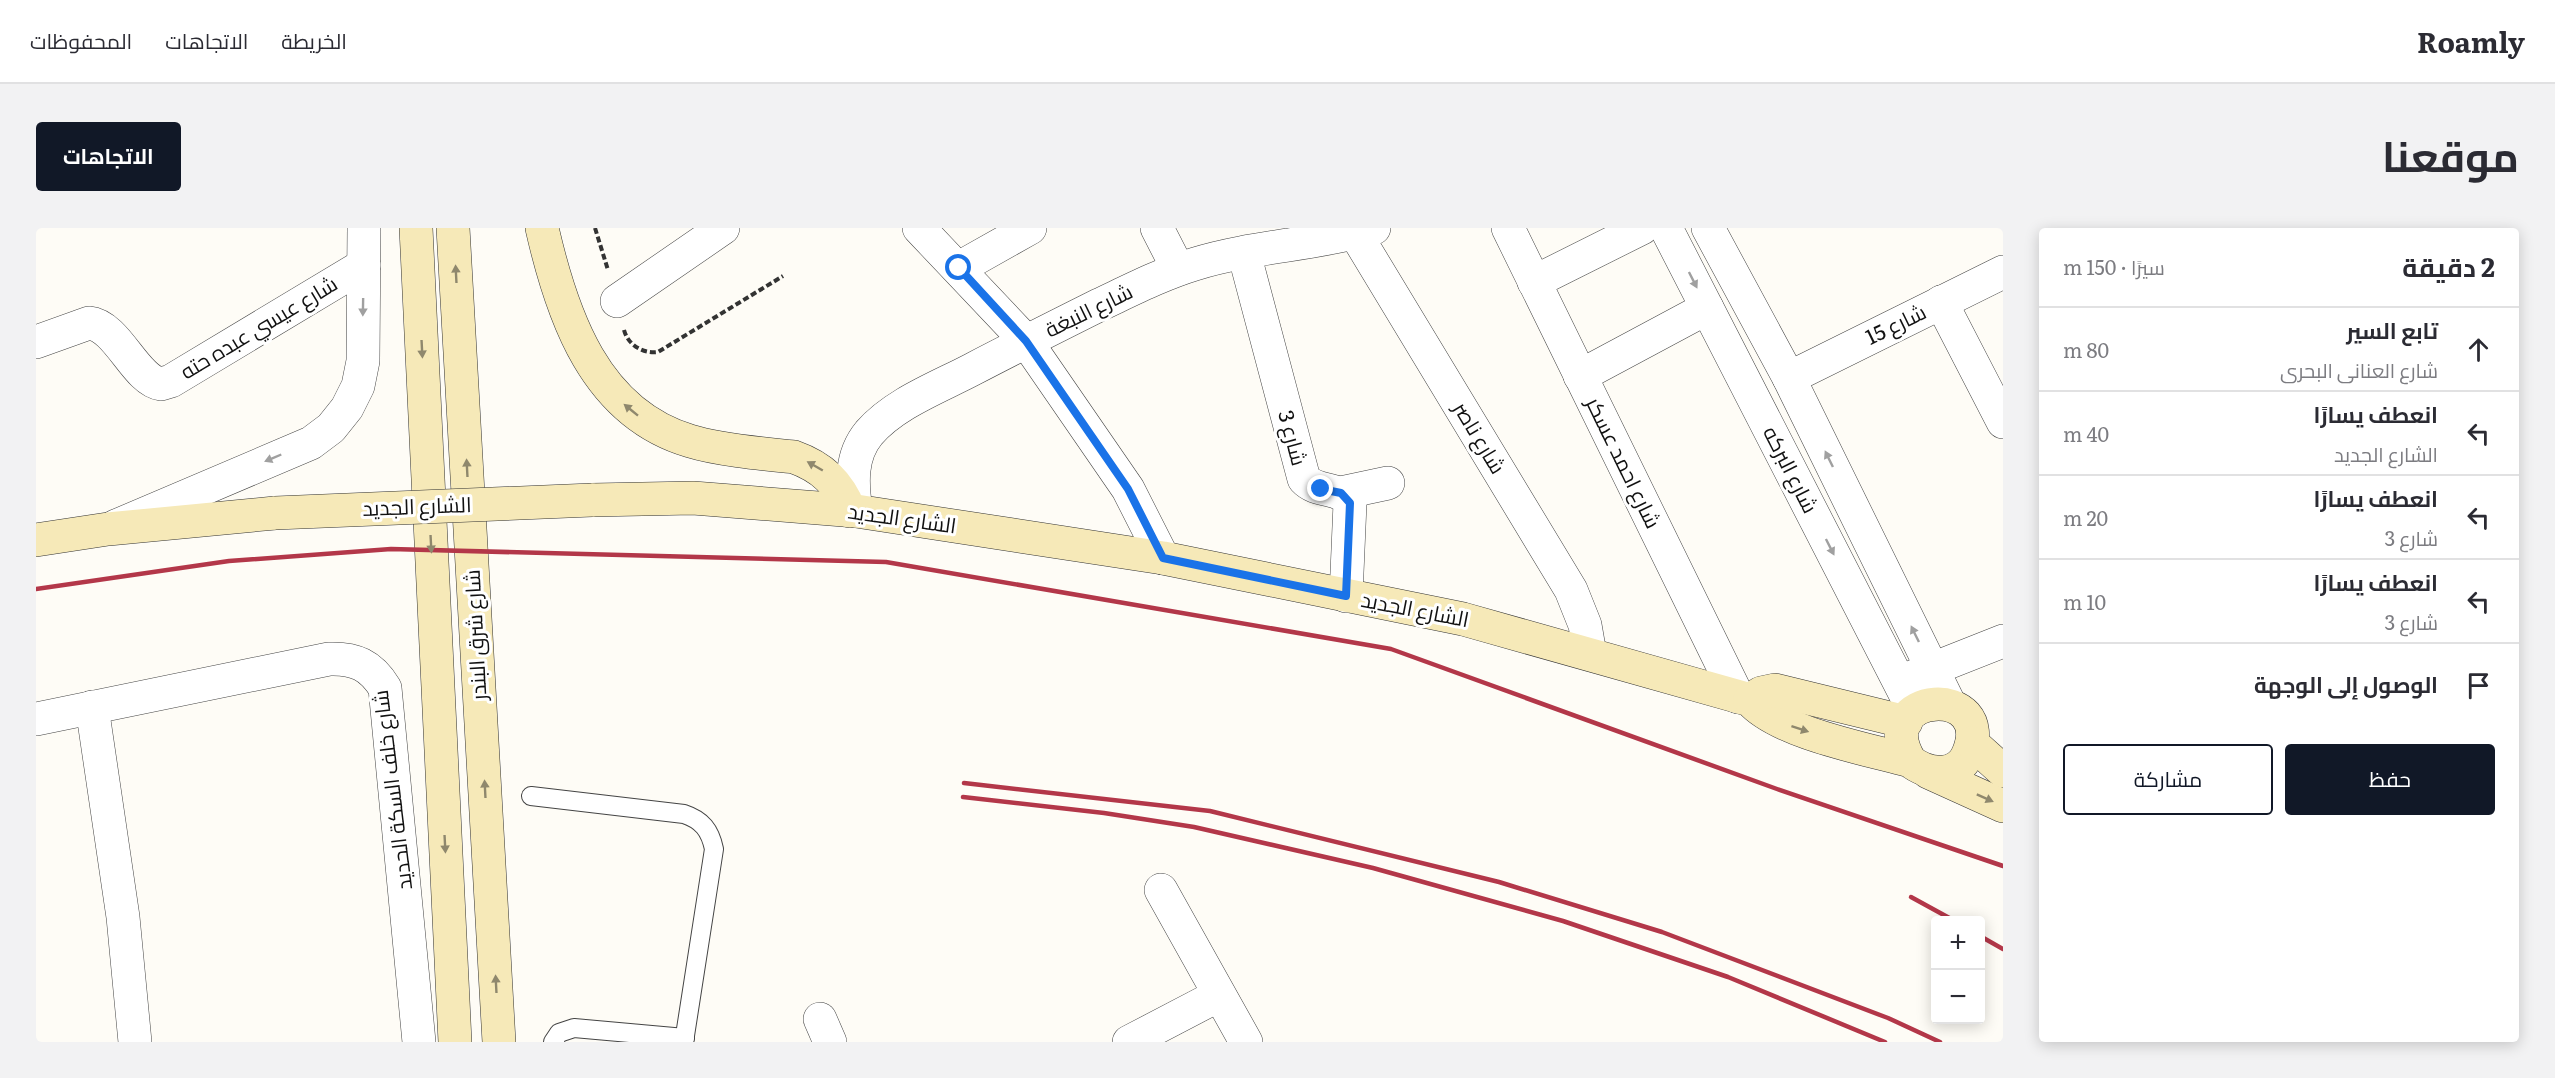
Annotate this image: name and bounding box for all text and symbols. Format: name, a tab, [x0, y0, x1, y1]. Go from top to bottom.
text: Roamly	[2417, 20, 2525, 62]
text: المحفوظات	[30, 24, 132, 55]
text: الاتجاهات	[165, 24, 248, 55]
text: الخريطة	[281, 24, 347, 55]
button: الاتجاهات	[36, 122, 181, 191]
text: موقعنا	[2382, 123, 2519, 185]
text: 2 دقيقة	[2402, 246, 2495, 285]
text: سيرًا · 150 m	[2063, 251, 2165, 281]
route start	[945, 254, 971, 280]
one-way arrow	[451, 264, 461, 283]
street label: شارع عيسي عبده حته	[173, 267, 343, 387]
one-way arrow	[1688, 272, 1698, 289]
street label: شارع النبغة	[1039, 274, 1137, 344]
street label: شارع 15	[1859, 295, 1931, 352]
one-way arrow	[358, 298, 368, 317]
text: تابع السير	[2346, 313, 2438, 346]
icon: ahead	[2462, 333, 2495, 366]
text: 80 m	[2063, 334, 2109, 364]
one-way arrow	[417, 340, 426, 359]
text: شارع العنانى البحرى	[2280, 354, 2438, 384]
street label: شارع احمد عسكر	[1579, 390, 1670, 533]
street label: شارع ناصر	[1446, 394, 1515, 479]
text: انعطف يسارًا	[2314, 397, 2438, 430]
one-way arrow	[624, 404, 639, 417]
street label: شارع 3	[1271, 406, 1317, 469]
icon: left	[2462, 417, 2495, 450]
text: 40 m	[2063, 418, 2109, 448]
street label: شارع البركه	[1756, 420, 1827, 518]
text: الشارع الجديد	[2334, 438, 2438, 468]
one-way arrow	[1824, 450, 1833, 467]
one-way arrow	[264, 454, 282, 463]
one-way arrow	[462, 459, 472, 478]
one-way arrow	[807, 461, 823, 472]
route end	[1307, 475, 1333, 501]
text: انعطف يسارًا	[2314, 481, 2438, 514]
street label: الشارع الجديد	[362, 487, 472, 523]
street label: الشارع الجديد	[846, 494, 959, 540]
icon: left	[2462, 501, 2495, 534]
text: 20 m	[2063, 502, 2108, 532]
text: شارع 3	[2384, 522, 2438, 552]
one-way arrow	[426, 535, 435, 554]
one-way arrow	[1825, 538, 1835, 555]
text: انعطف يسارًا	[2314, 565, 2438, 598]
street label: شارع شرق البندر	[455, 569, 493, 702]
street label: الشارع الجديد	[1359, 582, 1472, 634]
icon: left	[2462, 585, 2495, 618]
text: 10 m	[2063, 586, 2106, 616]
text: شارع 3	[2384, 606, 2438, 636]
one-way arrow	[1911, 625, 1920, 642]
text: الوصول إلى الوجهة	[2254, 667, 2438, 700]
icon: arrive	[2462, 669, 2495, 702]
street label: شارع خلف السكة الحديد	[363, 688, 419, 892]
one-way arrow	[1791, 725, 1809, 734]
button: مشاركة	[2063, 744, 2273, 815]
button: حفظ	[2285, 744, 2495, 815]
one-way arrow	[480, 779, 489, 798]
one-way arrow	[1976, 793, 1993, 802]
one-way arrow	[441, 834, 450, 853]
map controls	[1931, 916, 1985, 1024]
button: +	[1931, 916, 1985, 970]
button: −	[1931, 970, 1985, 1024]
one-way arrow	[491, 974, 500, 993]

